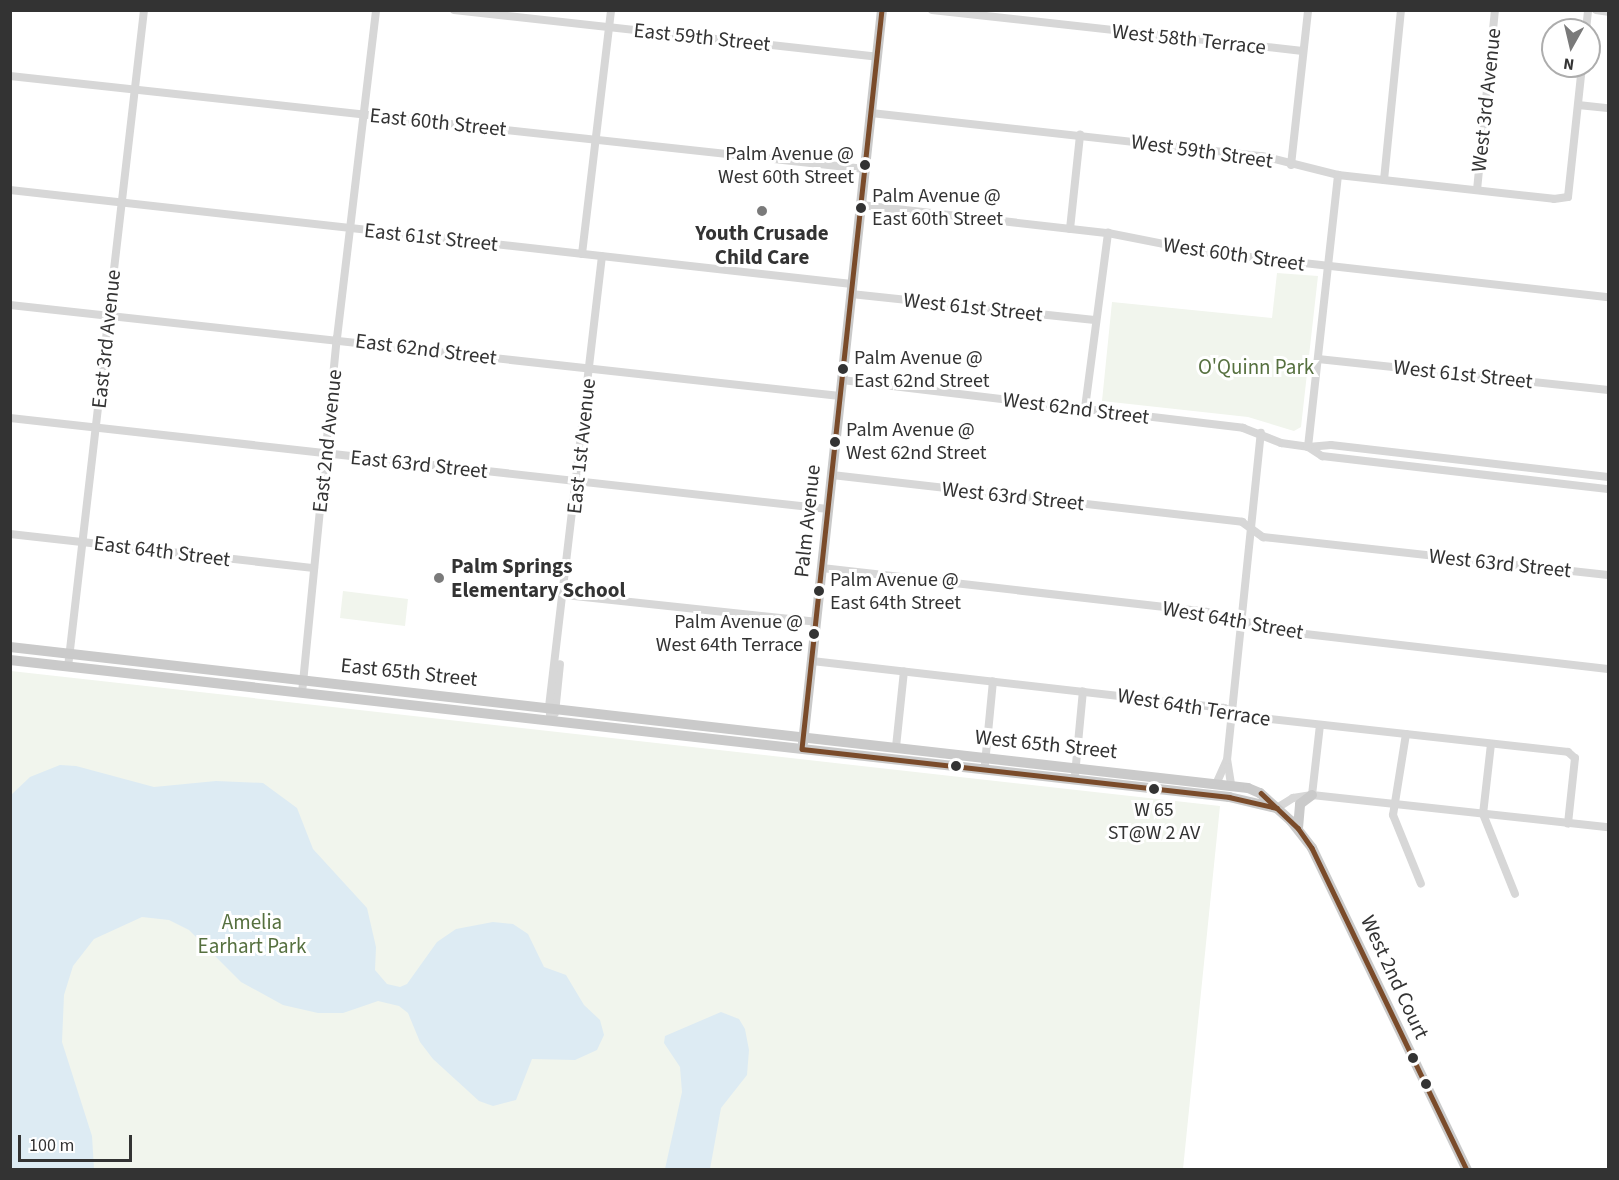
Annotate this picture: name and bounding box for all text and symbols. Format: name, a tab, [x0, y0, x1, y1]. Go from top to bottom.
street label: East 59th Street	[632, 17, 772, 57]
street label: West 58th Terrace	[1111, 18, 1267, 60]
north arrow	[1541, 18, 1601, 78]
street label: West 3rd Avenue	[1466, 27, 1506, 173]
text: N	[1562, 52, 1576, 75]
street label: East 60th Street	[368, 102, 508, 142]
street label: West 59th Street	[1130, 129, 1274, 173]
place label: Palm Avenue @ West 60th Street	[718, 142, 854, 189]
marker: Palm Avenue @ West 60th Street	[859, 159, 871, 171]
place label: Palm Avenue @ East 60th Street	[872, 184, 1003, 231]
marker: Palm Avenue @ East 60th Street	[855, 202, 867, 214]
marker: Youth Crusade Child Care	[755, 204, 769, 218]
street label: East 61st Street	[363, 217, 499, 257]
place label: Youth Crusade Child Care	[695, 220, 829, 270]
street label: West 60th Street	[1162, 232, 1306, 276]
street label: East 3rd Avenue	[86, 268, 126, 410]
street label: West 61st Street	[902, 287, 1044, 327]
street label: East 62nd Street	[354, 328, 498, 370]
place label: Palm Avenue @ East 62nd Street	[854, 346, 989, 393]
park label: O'Quinn Park	[1198, 354, 1314, 380]
street label: West 61st Street	[1392, 354, 1534, 394]
marker: Palm Avenue @ East 62nd Street	[837, 363, 849, 375]
street label: East 2nd Avenue	[307, 368, 347, 514]
street label: East 1st Avenue	[561, 377, 601, 515]
street label: West 62nd Street	[1001, 387, 1151, 429]
place label: Palm Avenue @ West 62nd Street	[846, 418, 986, 465]
marker: Palm Avenue @ West 62nd Street	[829, 436, 841, 448]
street label: East 63rd Street	[349, 444, 489, 484]
street label: Palm Avenue	[789, 463, 825, 579]
street label: West 63rd Street	[941, 476, 1085, 516]
street label: East 64th Street	[92, 530, 232, 572]
street label: West 63rd Street	[1428, 543, 1572, 583]
place label: Palm Springs Elementary School	[451, 553, 625, 603]
place label: Palm Avenue @ East 64th Street	[830, 568, 961, 615]
marker: Palm Springs Elementary School	[432, 571, 446, 585]
marker: Palm Avenue @ East 64th Street	[813, 585, 825, 597]
street label: West 64th Street	[1160, 595, 1306, 645]
place label: Palm Avenue @ West 64th Terrace	[656, 610, 803, 657]
marker: Palm Avenue @ West 64th Terrace	[808, 628, 820, 640]
street label: East 65th Street	[339, 652, 479, 692]
street label: West 64th Terrace	[1116, 682, 1272, 732]
street label: West 65th Street	[974, 724, 1118, 764]
unlabelled marker	[950, 760, 962, 772]
marker: W 65 ST@W 2 AV	[1148, 783, 1160, 795]
place label: W 65 ST@W 2 AV	[1108, 798, 1200, 845]
park label: Amelia Earhart Park	[198, 909, 306, 959]
street label: West 2nd Court	[1355, 911, 1435, 1043]
unlabelled marker	[1407, 1052, 1419, 1064]
unlabelled marker	[1420, 1078, 1432, 1090]
scale bar	[21, 1123, 135, 1161]
text: 100 m	[29, 1133, 74, 1158]

